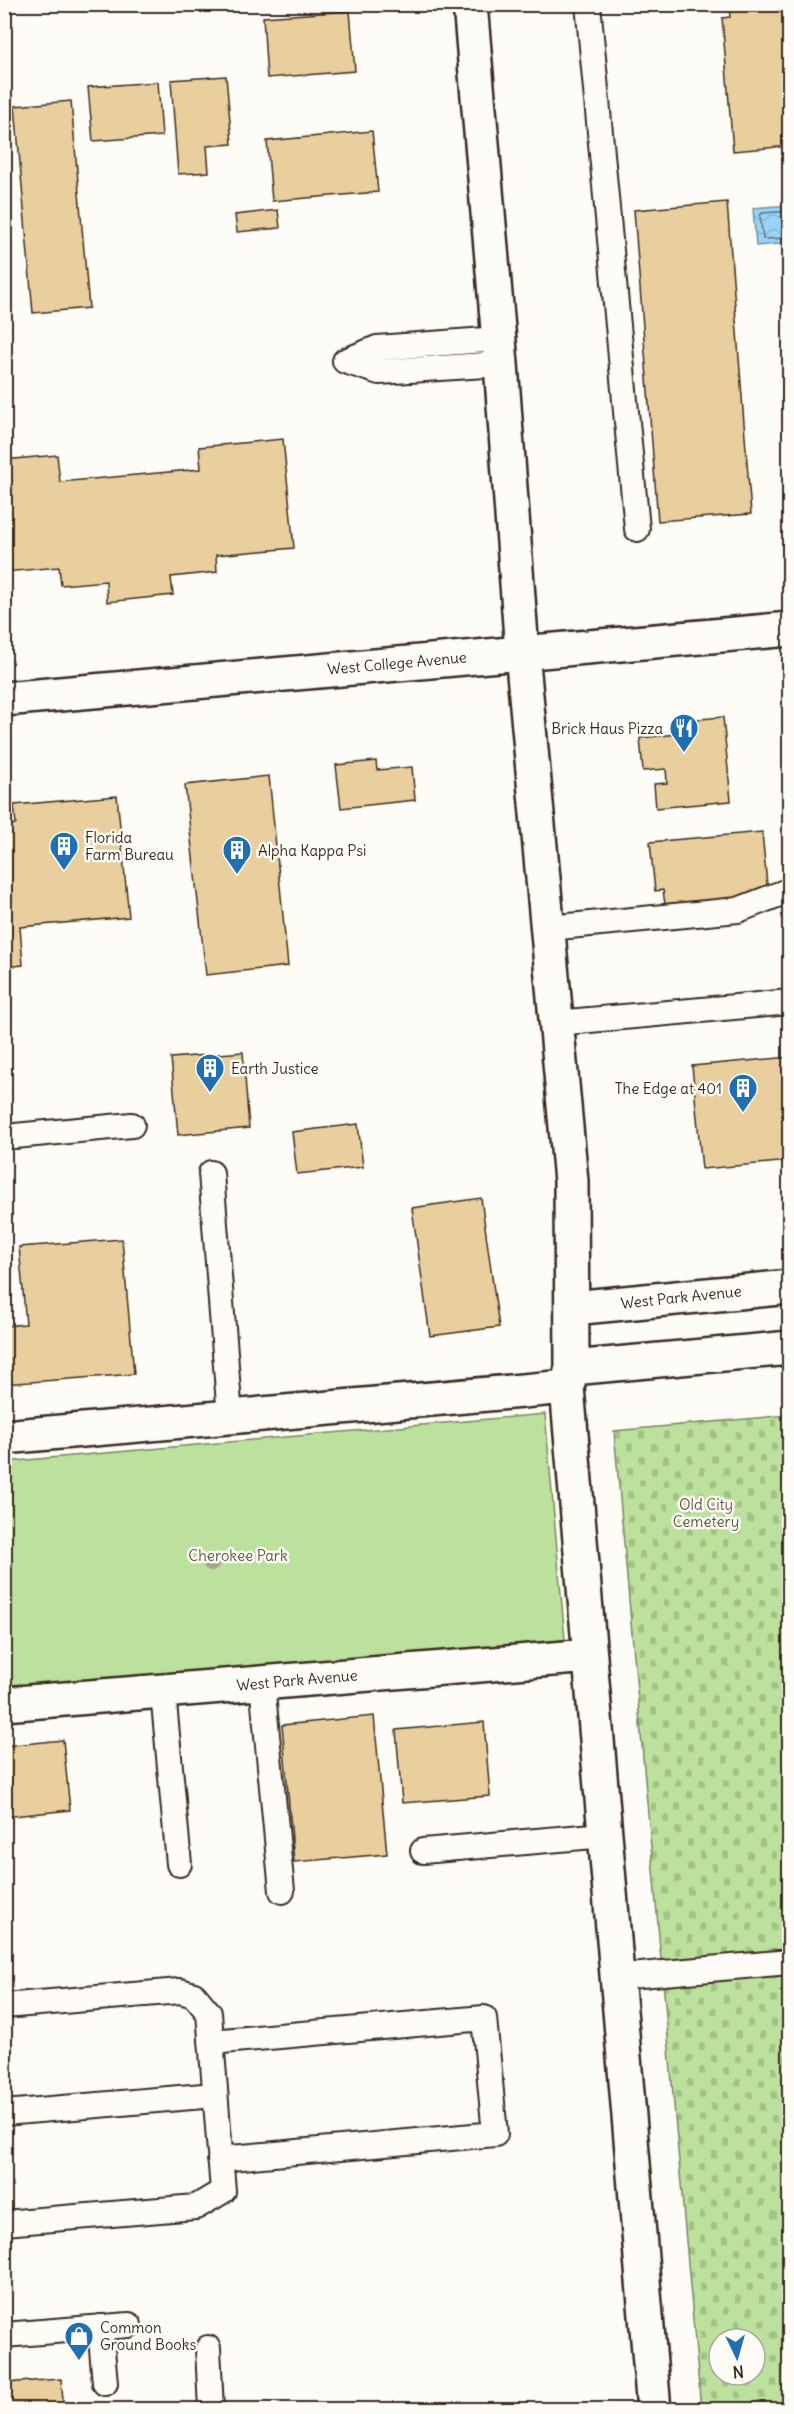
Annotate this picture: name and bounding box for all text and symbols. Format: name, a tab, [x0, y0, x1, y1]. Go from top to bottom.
street label: West College Avenue	[326, 647, 468, 679]
restaurant icon: Brick Haus Pizza	[668, 712, 700, 754]
place label: Brick Haus Pizza	[551, 719, 663, 738]
place label: Florida Farm Bureau	[85, 828, 174, 864]
building icon: Florida Farm Bureau	[48, 830, 80, 872]
building icon: Alpha Kappa Psi	[221, 834, 253, 876]
place label: Alpha Kappa Psi	[258, 841, 366, 860]
building icon: Earth Justice	[194, 1052, 226, 1094]
place label: Earth Justice	[231, 1059, 319, 1078]
building icon: The Edge at 401	[727, 1072, 759, 1114]
place label: The Edge at 401	[615, 1079, 722, 1098]
street label: West Park Avenue	[620, 1281, 742, 1313]
park label: Old City Cemetery	[673, 1495, 739, 1531]
park label: Cherokee Park	[188, 1546, 288, 1565]
street label: West Park Avenue	[236, 1665, 358, 1695]
place label: Common Ground Books	[100, 2318, 196, 2354]
shop icon: Common Ground Books	[63, 2320, 95, 2362]
north arrow	[707, 2327, 767, 2387]
text: N	[732, 2361, 745, 2382]

